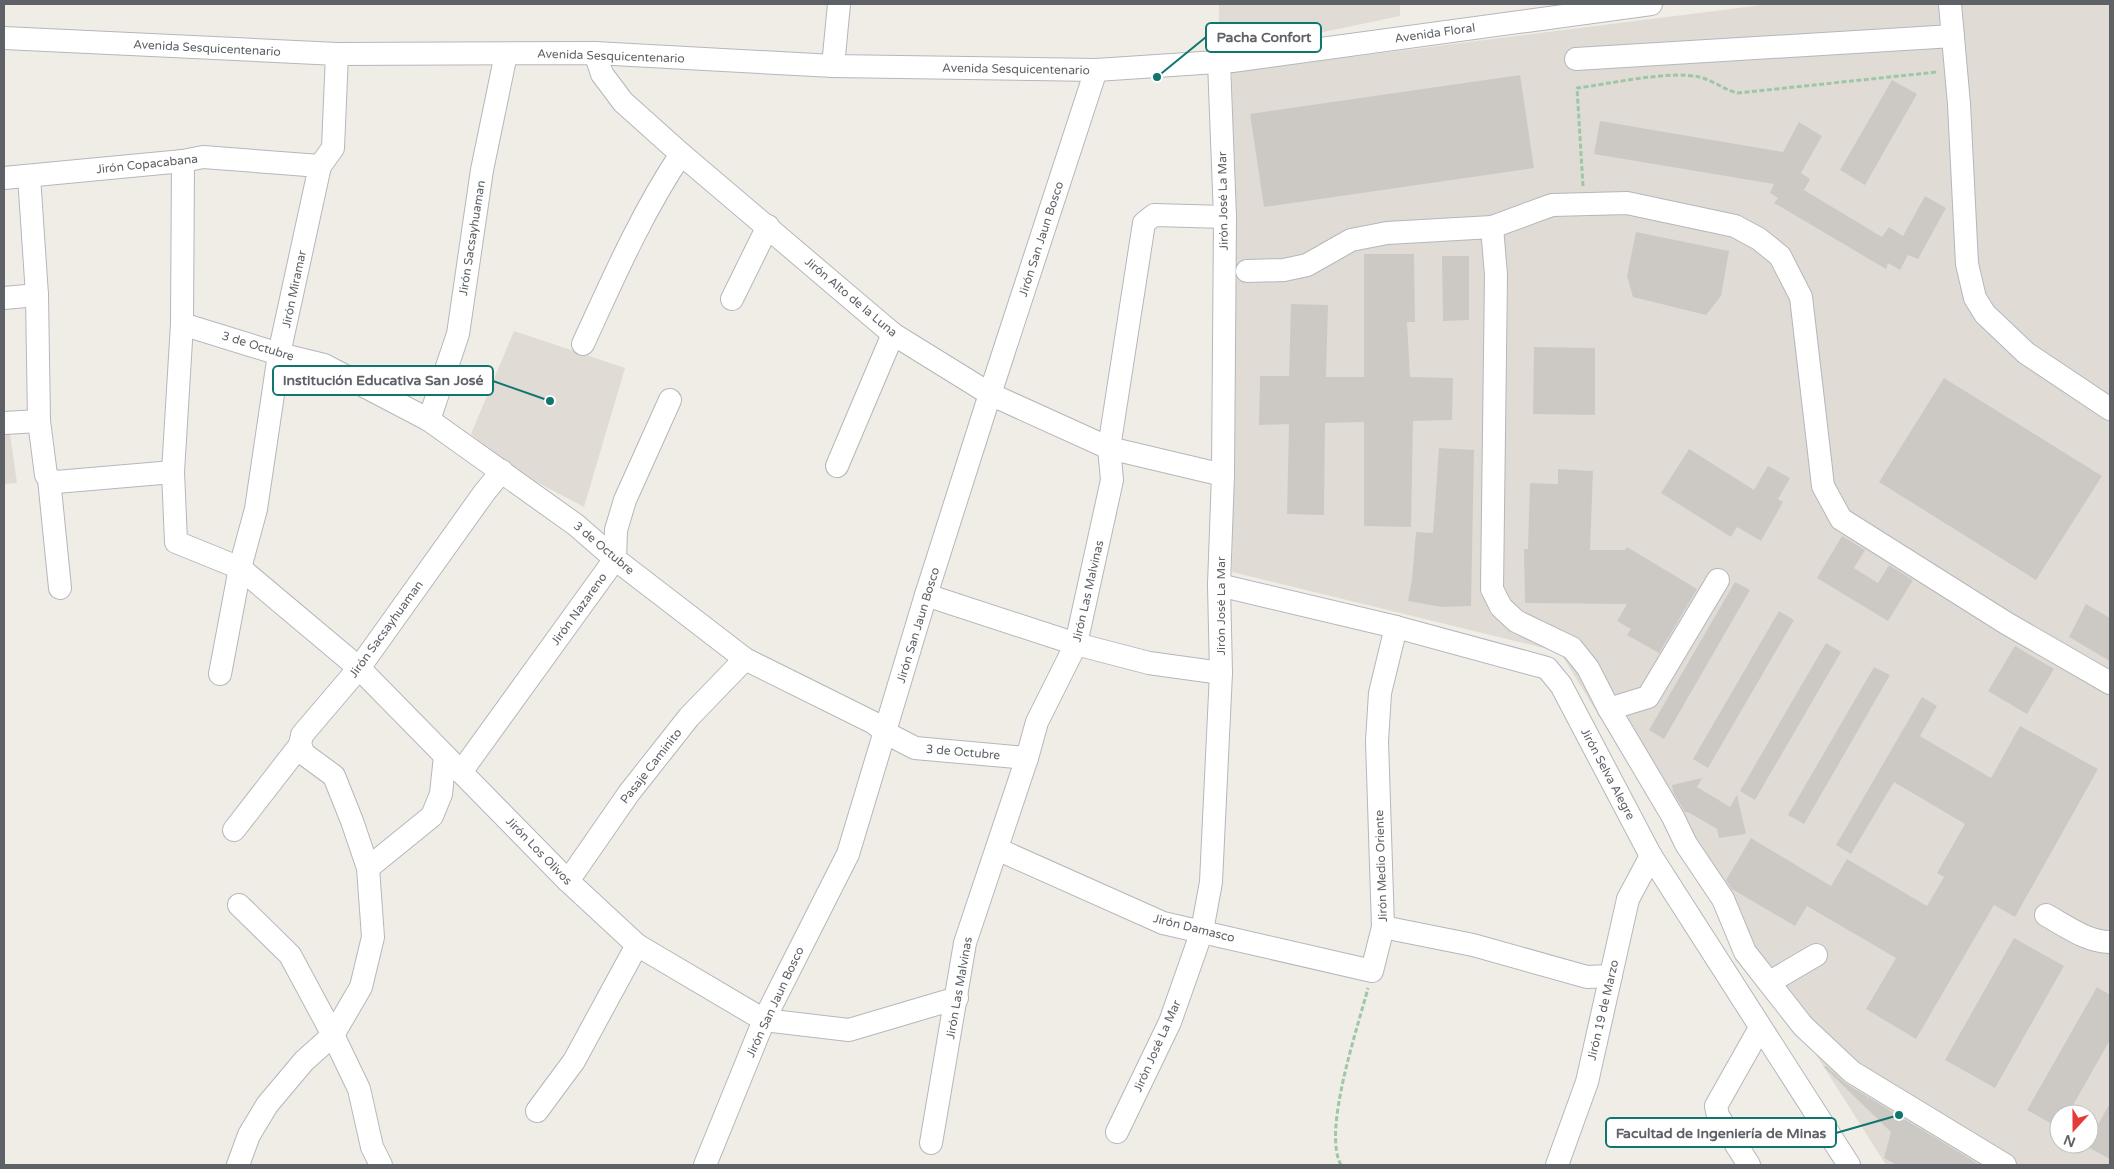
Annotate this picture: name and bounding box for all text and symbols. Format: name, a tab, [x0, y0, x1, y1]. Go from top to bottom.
street label: Avenida Floral	[1394, 20, 1476, 46]
callout: Pacha Confort	[1206, 23, 1321, 52]
text: Pacha Confort	[1217, 29, 1312, 46]
street label: Avenida Sesquicentenario	[133, 37, 281, 59]
street label: Avenida Sesquicentenario	[537, 46, 685, 66]
street label: Avenida Sesquicentenario	[942, 61, 1090, 77]
street label: Jirón José La Mar	[1215, 151, 1231, 251]
street label: Jirón Copacabana	[96, 152, 198, 176]
street label: Jirón Sacsayhuaman	[456, 179, 488, 297]
street label: Jirón San Jaun Bosco	[1016, 180, 1066, 298]
street label: Jirón Miramar	[279, 249, 309, 329]
street label: Jirón Alto de la Luna	[802, 254, 900, 340]
street label: 3 de Octubre	[220, 328, 296, 364]
callout: Institución Educativa San José	[273, 366, 493, 395]
text: Institución Educativa San José	[283, 372, 483, 389]
street label: 3 de Octubre	[571, 519, 637, 578]
street label: Jirón Las Malvinas	[1070, 539, 1107, 643]
street label: Jirón José La Mar	[1214, 556, 1228, 656]
street label: Jirón San Jaun Bosco	[894, 565, 942, 685]
street label: Jirón Nazareno	[548, 570, 610, 648]
street label: Jirón Sacsayhuaman	[346, 578, 426, 680]
street label: Pasaje Caminito	[617, 726, 685, 806]
street label: Jirón Selva Alegre	[1578, 726, 1638, 822]
street label: 3 de Octubre	[925, 742, 1001, 762]
street label: Jirón Medio Oriente	[1372, 809, 1390, 922]
street label: Jirón Los Olivos	[503, 814, 575, 888]
street label: Jirón Damasco	[1152, 911, 1236, 945]
street label: Jirón Las Malvinas	[943, 935, 975, 1040]
street label: Jirón San Jaun Bosco	[743, 945, 807, 1059]
street label: Jirón 19 de Marzo	[1585, 958, 1621, 1062]
street label: Jirón José La Mar	[1130, 998, 1184, 1094]
north arrow	[2049, 1104, 2099, 1154]
callout: Facultad de Ingeniería de Minas	[1606, 1118, 1836, 1147]
text: Facultad de Ingeniería de Minas	[1616, 1125, 1827, 1142]
text: N	[2061, 1131, 2078, 1151]

